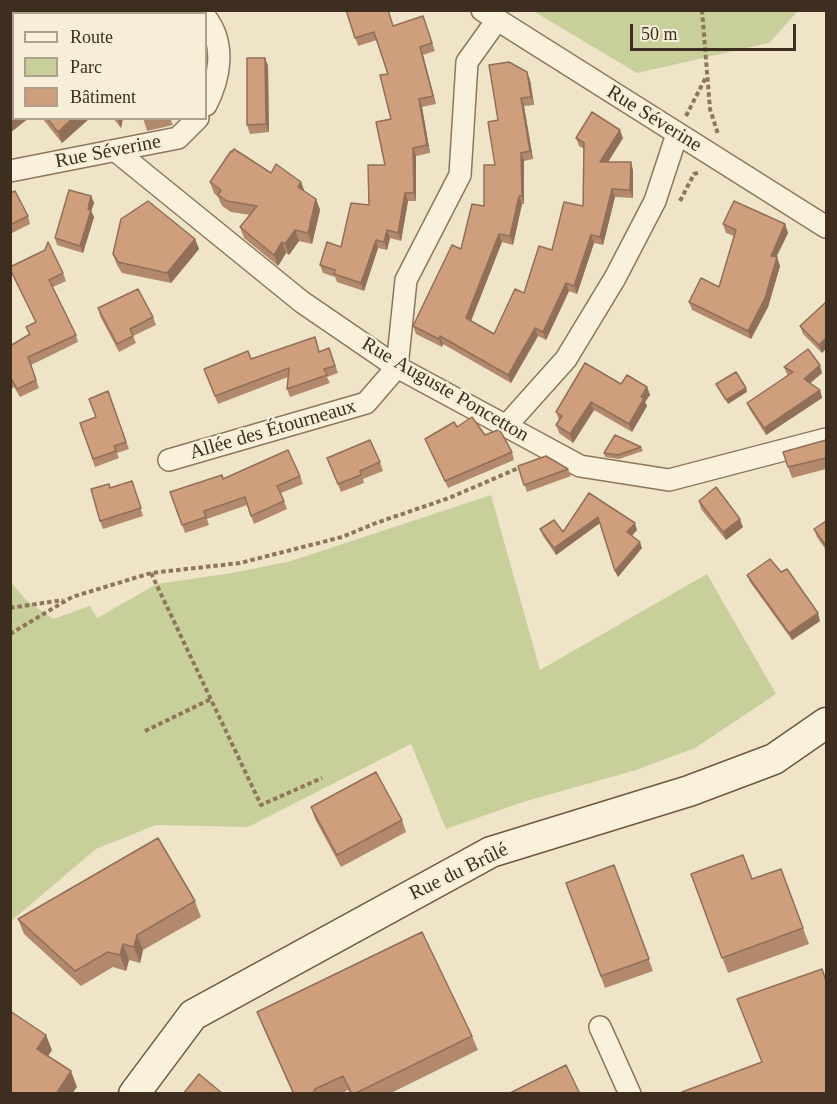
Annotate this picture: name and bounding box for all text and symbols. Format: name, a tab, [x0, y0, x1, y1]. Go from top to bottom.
legend	[12, 12, 207, 120]
scale bar	[633, 12, 800, 50]
text: 50 m	[641, 24, 678, 44]
text: Route	[70, 27, 113, 47]
text: Parc	[70, 57, 102, 77]
street label: Rue Séverine	[602, 80, 706, 158]
text: Bâtiment	[70, 87, 136, 107]
street label: Rue Séverine	[53, 130, 163, 174]
street label: Rue Auguste Poncetton	[357, 332, 533, 448]
street label: Allée des Étourneaux	[187, 395, 359, 465]
street label: Rue du Brûlé	[406, 838, 512, 906]

